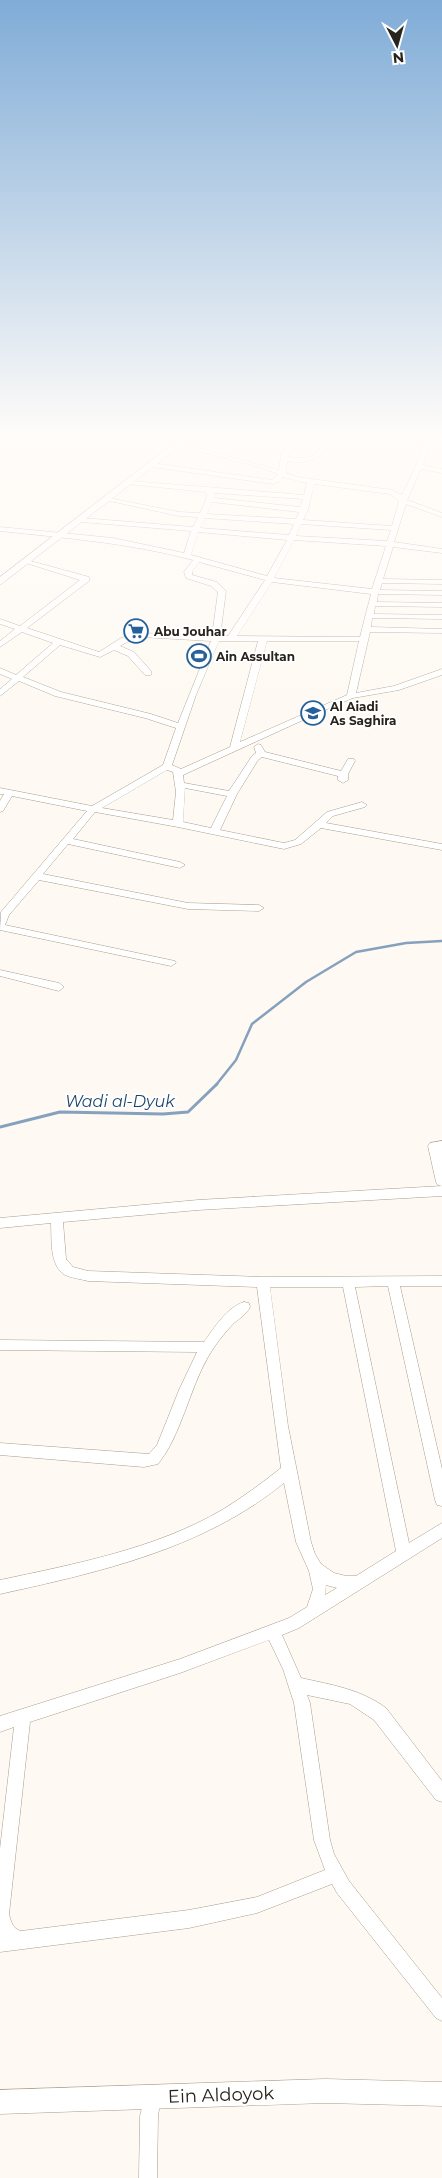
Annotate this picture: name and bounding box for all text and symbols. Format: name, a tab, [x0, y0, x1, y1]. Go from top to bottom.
north arrow	[372, 20, 422, 70]
text: N	[392, 48, 405, 67]
supermarket icon: Abu Jouhar	[123, 618, 149, 644]
place label: Abu Jouhar	[153, 624, 227, 639]
sports icon: Ain Assultan	[186, 643, 212, 669]
place label: Ain Assultan	[215, 649, 295, 664]
place label: Al Aiadi As Saghira	[329, 699, 396, 728]
school or university icon: Al Aiadi As Saghira	[300, 700, 326, 726]
water label: Wadi al-Dyuk	[65, 1092, 176, 1111]
street label: Ein Aldoyok	[168, 2082, 275, 2108]

